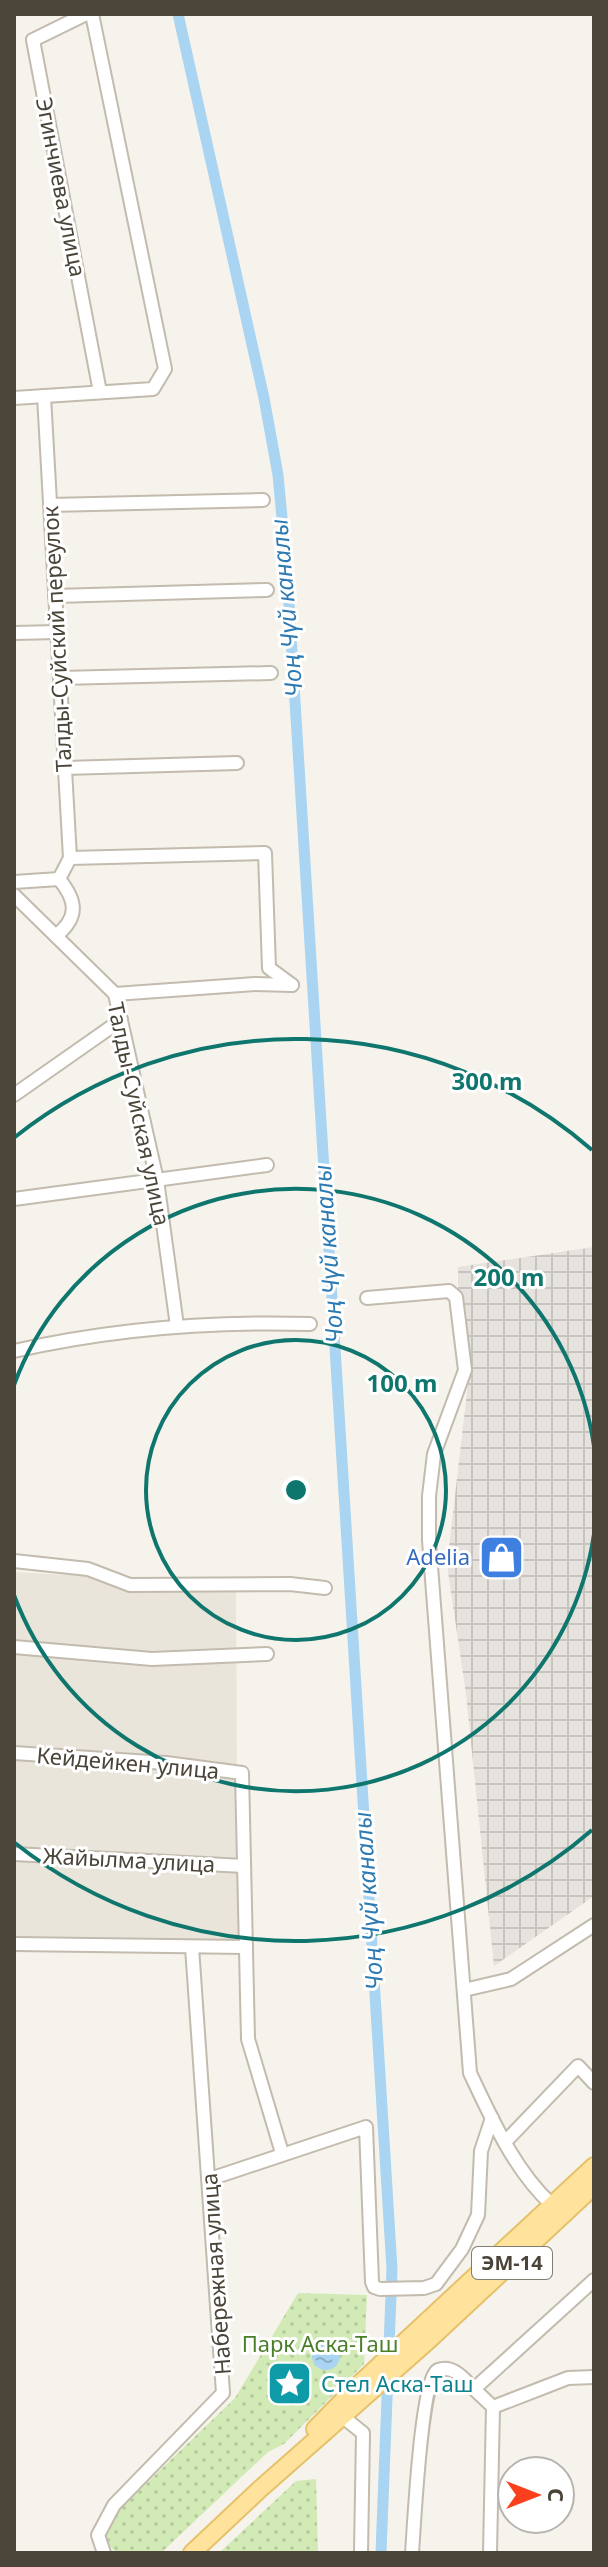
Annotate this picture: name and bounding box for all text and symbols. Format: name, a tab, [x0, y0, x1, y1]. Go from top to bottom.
street label: Эгинчиева улица	[30, 94, 94, 279]
street label: Талды-Суйский переулок	[34, 505, 78, 773]
water label: Чоң Чүй каналы	[261, 517, 310, 699]
street label: Талды-Суйская улица	[102, 999, 178, 1228]
text: 300 m	[452, 1064, 522, 1097]
water label: Чоң Чүй каналы	[305, 1163, 350, 1344]
text: 200 m	[474, 1260, 544, 1293]
text: 100 m	[367, 1366, 437, 1399]
centre of rings	[282, 1476, 310, 1504]
shop icon: Adelia	[477, 1533, 525, 1581]
place label: Adelia	[406, 1541, 470, 1571]
street label: Кейдейкен улица	[36, 1739, 221, 1785]
water label: Чоң Чүй каналы	[345, 1810, 390, 1991]
street label: Жайылма улица	[42, 1840, 216, 1878]
street label: Набережная улица	[193, 2172, 237, 2376]
road number: ЭМ-14	[472, 2247, 552, 2279]
park label: Парк Аска-Таш	[242, 2328, 398, 2358]
place icon: Стел Аска-Таш	[266, 2360, 314, 2408]
place label: Стел Аска-Таш	[321, 2368, 473, 2398]
north arrow	[496, 2455, 576, 2535]
text: С	[542, 2488, 572, 2502]

